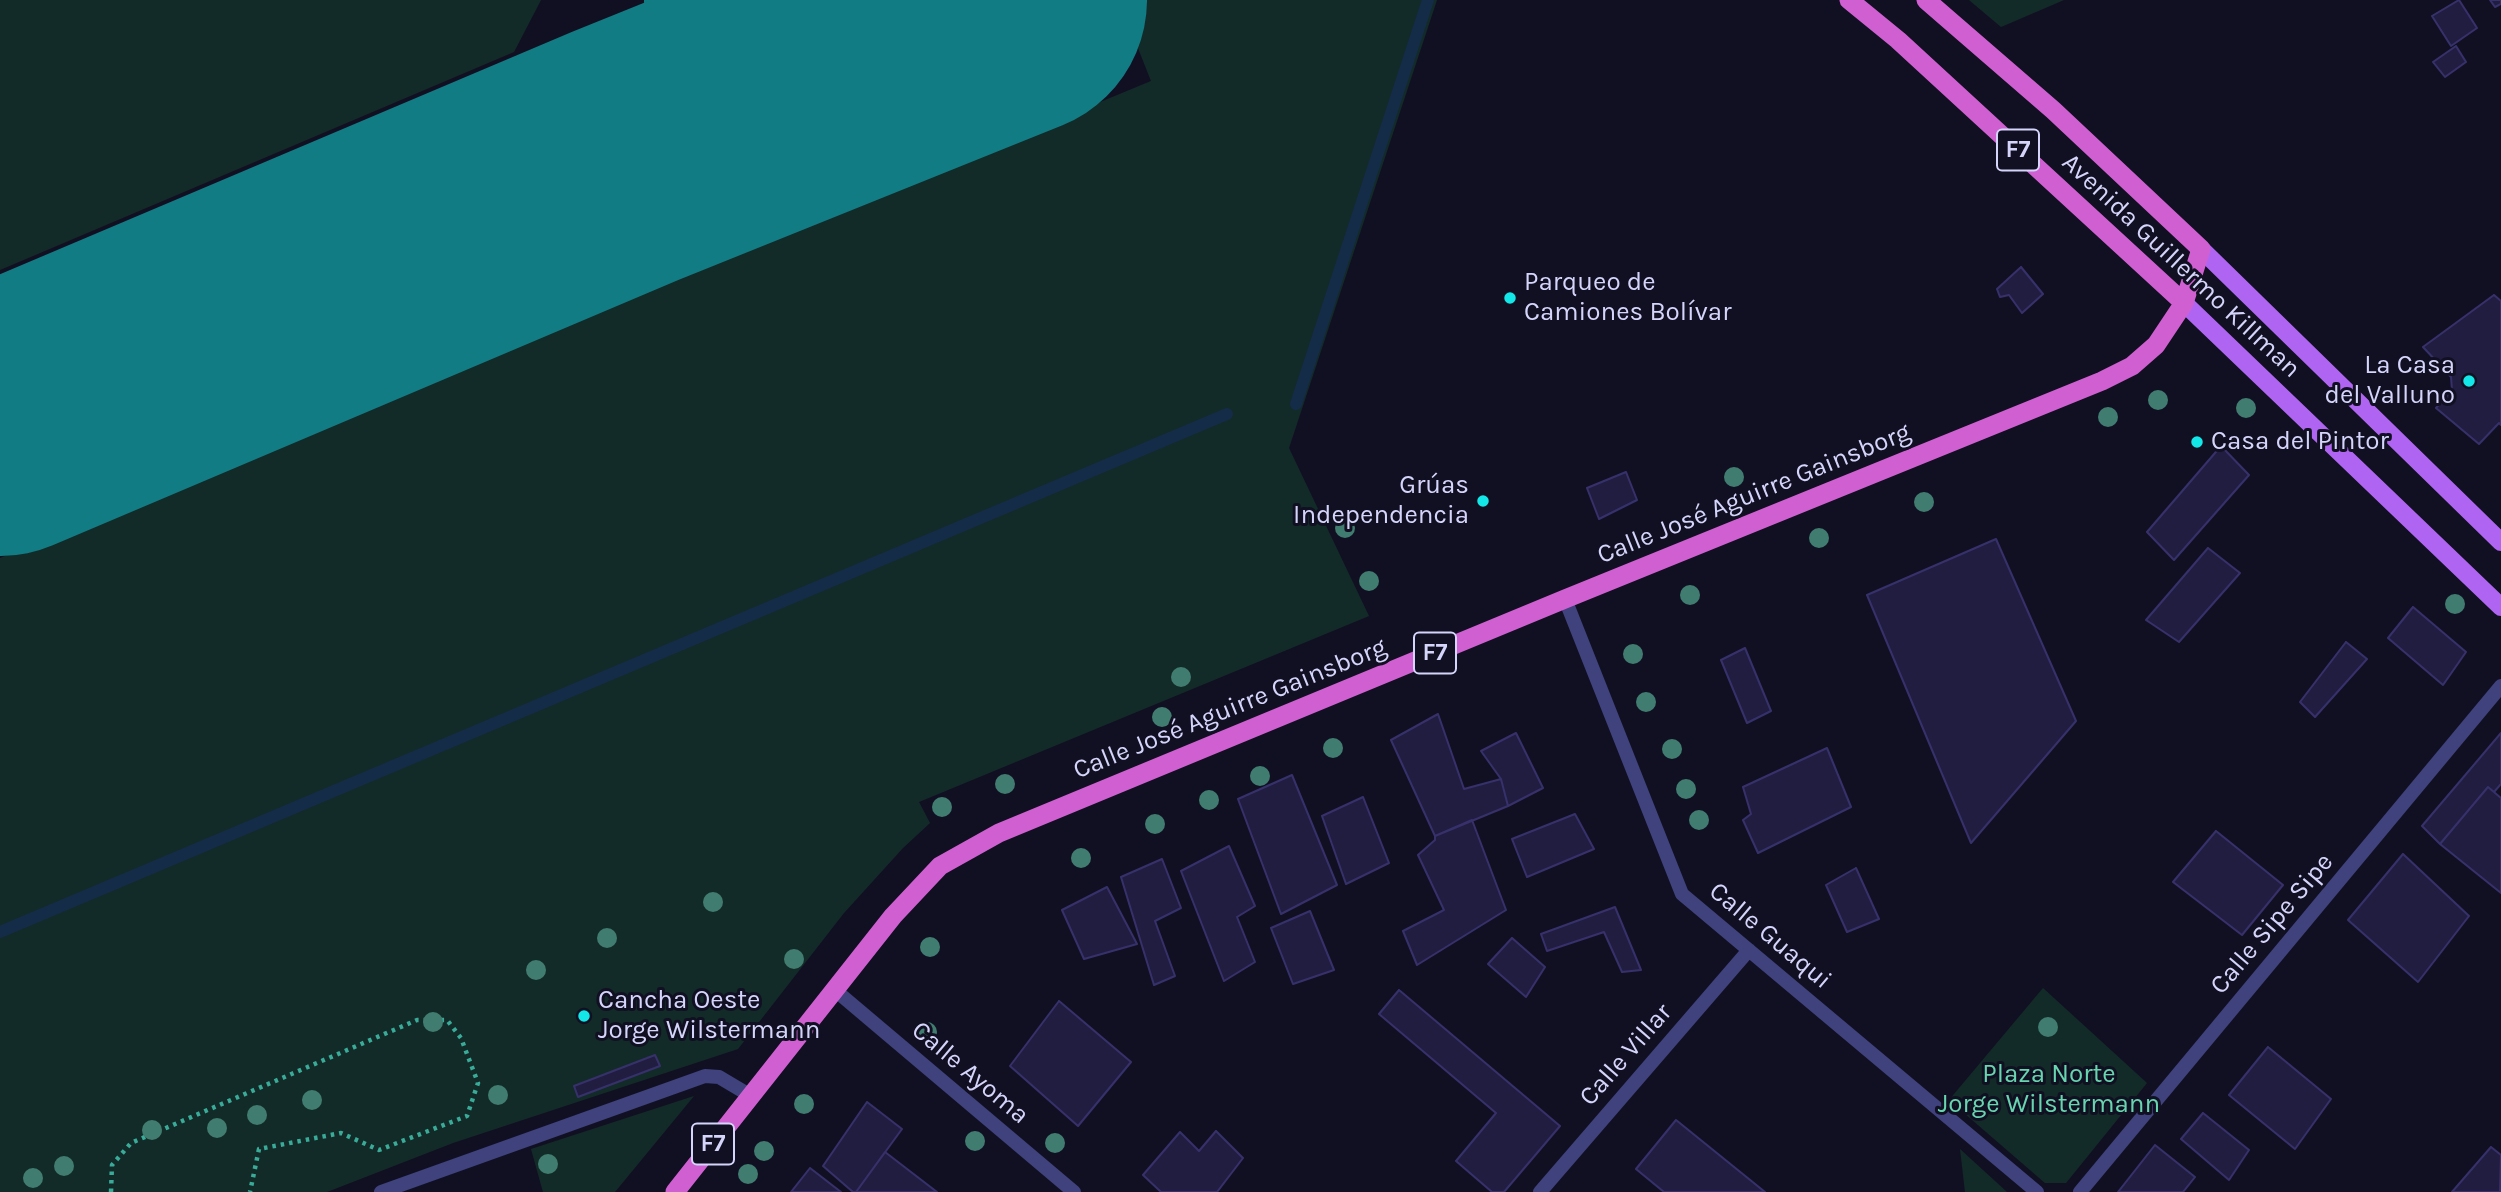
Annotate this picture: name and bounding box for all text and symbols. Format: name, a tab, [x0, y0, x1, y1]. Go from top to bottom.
road number: F7	[1997, 130, 2039, 170]
street label: Avenida Guillermo Killman	[2055, 147, 2307, 385]
place label: Parqueo de Camiones Bolívar	[1524, 267, 1732, 328]
marker: Parqueo de Camiones Bolívar	[1502, 290, 1518, 306]
place label: La Casa del Valluno	[2324, 350, 2455, 412]
marker: La Casa del Valluno	[2461, 373, 2477, 389]
street label: Calle José Aguirre Gainsborg	[1593, 417, 1915, 571]
place label: Casa del Pintor	[2211, 426, 2389, 458]
marker: Casa del Pintor	[2189, 434, 2205, 450]
place label: Grúas Independencia	[1293, 470, 1469, 532]
marker: Grúas Independencia	[1475, 493, 1491, 509]
street label: Calle José Aguirre Gainsborg	[1069, 632, 1391, 786]
road number: F7	[1414, 632, 1456, 674]
street label: Calle Sipe Sipe	[2204, 847, 2340, 1001]
street label: Calle Guaqui	[1703, 876, 1837, 996]
place label: Cancha Oeste Jorge Wilstermann	[598, 985, 820, 1046]
street label: Calle Villar	[1573, 998, 1679, 1112]
marker: Cancha Oeste Jorge Wilstermann	[576, 1008, 592, 1024]
street label: Calle Ayoma	[905, 1015, 1035, 1131]
park label: Plaza Norte Jorge Wilstermann	[1938, 1059, 2160, 1120]
road number: F7	[692, 1124, 734, 1164]

